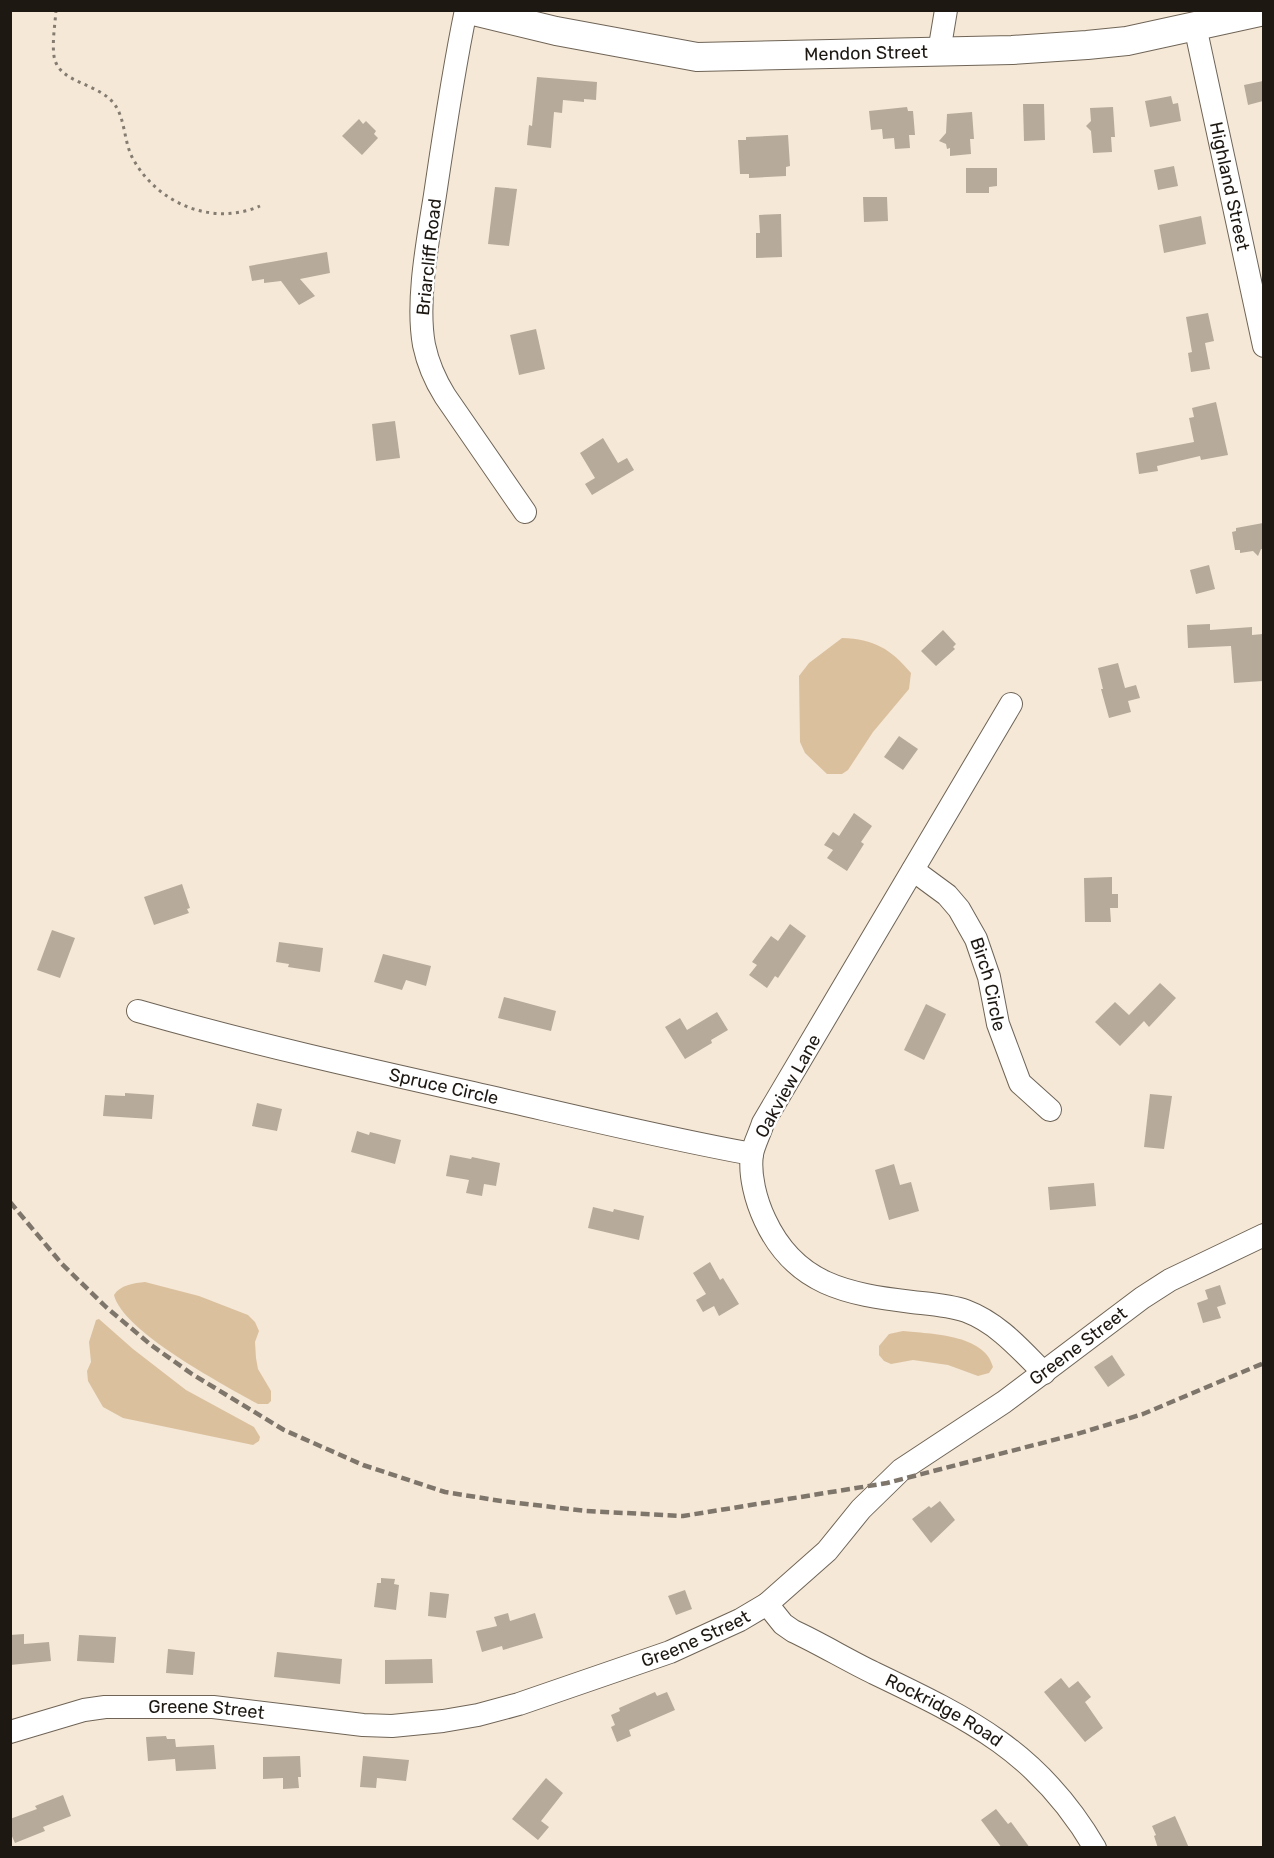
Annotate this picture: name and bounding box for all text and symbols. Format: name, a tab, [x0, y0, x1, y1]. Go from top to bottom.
street label: Mendon Street	[804, 41, 928, 66]
street label: Highland Street	[1205, 120, 1254, 253]
street label: Briarcliff Road	[412, 197, 446, 317]
street label: Birch Circle	[965, 934, 1011, 1034]
street label: Oakview Lane	[750, 1030, 826, 1142]
street label: Spruce Circle	[387, 1063, 501, 1109]
street label: Greene Street	[1025, 1302, 1131, 1390]
street label: Greene Street	[638, 1605, 754, 1672]
street label: Rockridge Road	[882, 1669, 1007, 1751]
street label: Greene Street	[148, 1696, 266, 1724]

